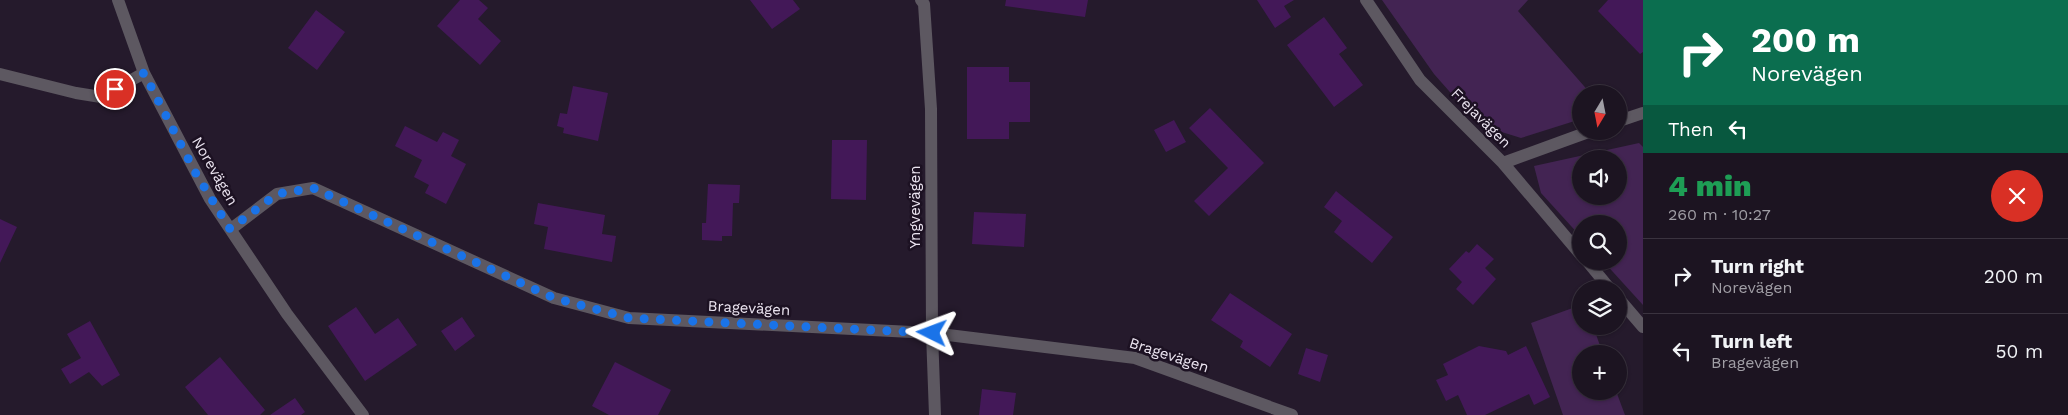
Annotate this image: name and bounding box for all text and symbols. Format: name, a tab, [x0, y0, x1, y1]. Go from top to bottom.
text: 200 m	[1751, 19, 1860, 61]
icon: right	[1668, 20, 1733, 85]
text: Norevägen	[1751, 61, 1863, 86]
pin	[94, 68, 136, 110]
icon: arrive	[101, 75, 129, 103]
street label: Frejavägen	[1447, 84, 1515, 152]
north arrow	[1572, 85, 1628, 140]
map controls	[1572, 85, 1627, 400]
icon: left	[1724, 115, 1752, 143]
text: Then	[1668, 118, 1714, 141]
street label: Norevägen	[188, 133, 242, 209]
button: sound	[1572, 150, 1627, 205]
street label: Yngvevägen	[906, 165, 924, 249]
text: 4 min	[1668, 168, 1752, 203]
button: close	[1991, 170, 2043, 222]
text: 260 m · 10:27	[1668, 205, 1771, 224]
button: search	[1572, 215, 1627, 270]
text: Turn right	[1711, 255, 1804, 278]
icon: right	[1668, 262, 1696, 290]
text: 200 m	[1984, 265, 2043, 288]
text: Norevägen	[1711, 278, 1792, 297]
button: layers	[1572, 280, 1627, 335]
street label: Bragevägen	[707, 297, 791, 319]
position arrow	[905, 306, 957, 358]
text: Turn left	[1711, 330, 1792, 353]
street label: Bragevägen	[1127, 334, 1211, 376]
icon: left	[1668, 337, 1696, 365]
text: 50 m	[1996, 340, 2043, 363]
button: +	[1572, 345, 1627, 400]
text: Bragevägen	[1711, 353, 1799, 372]

